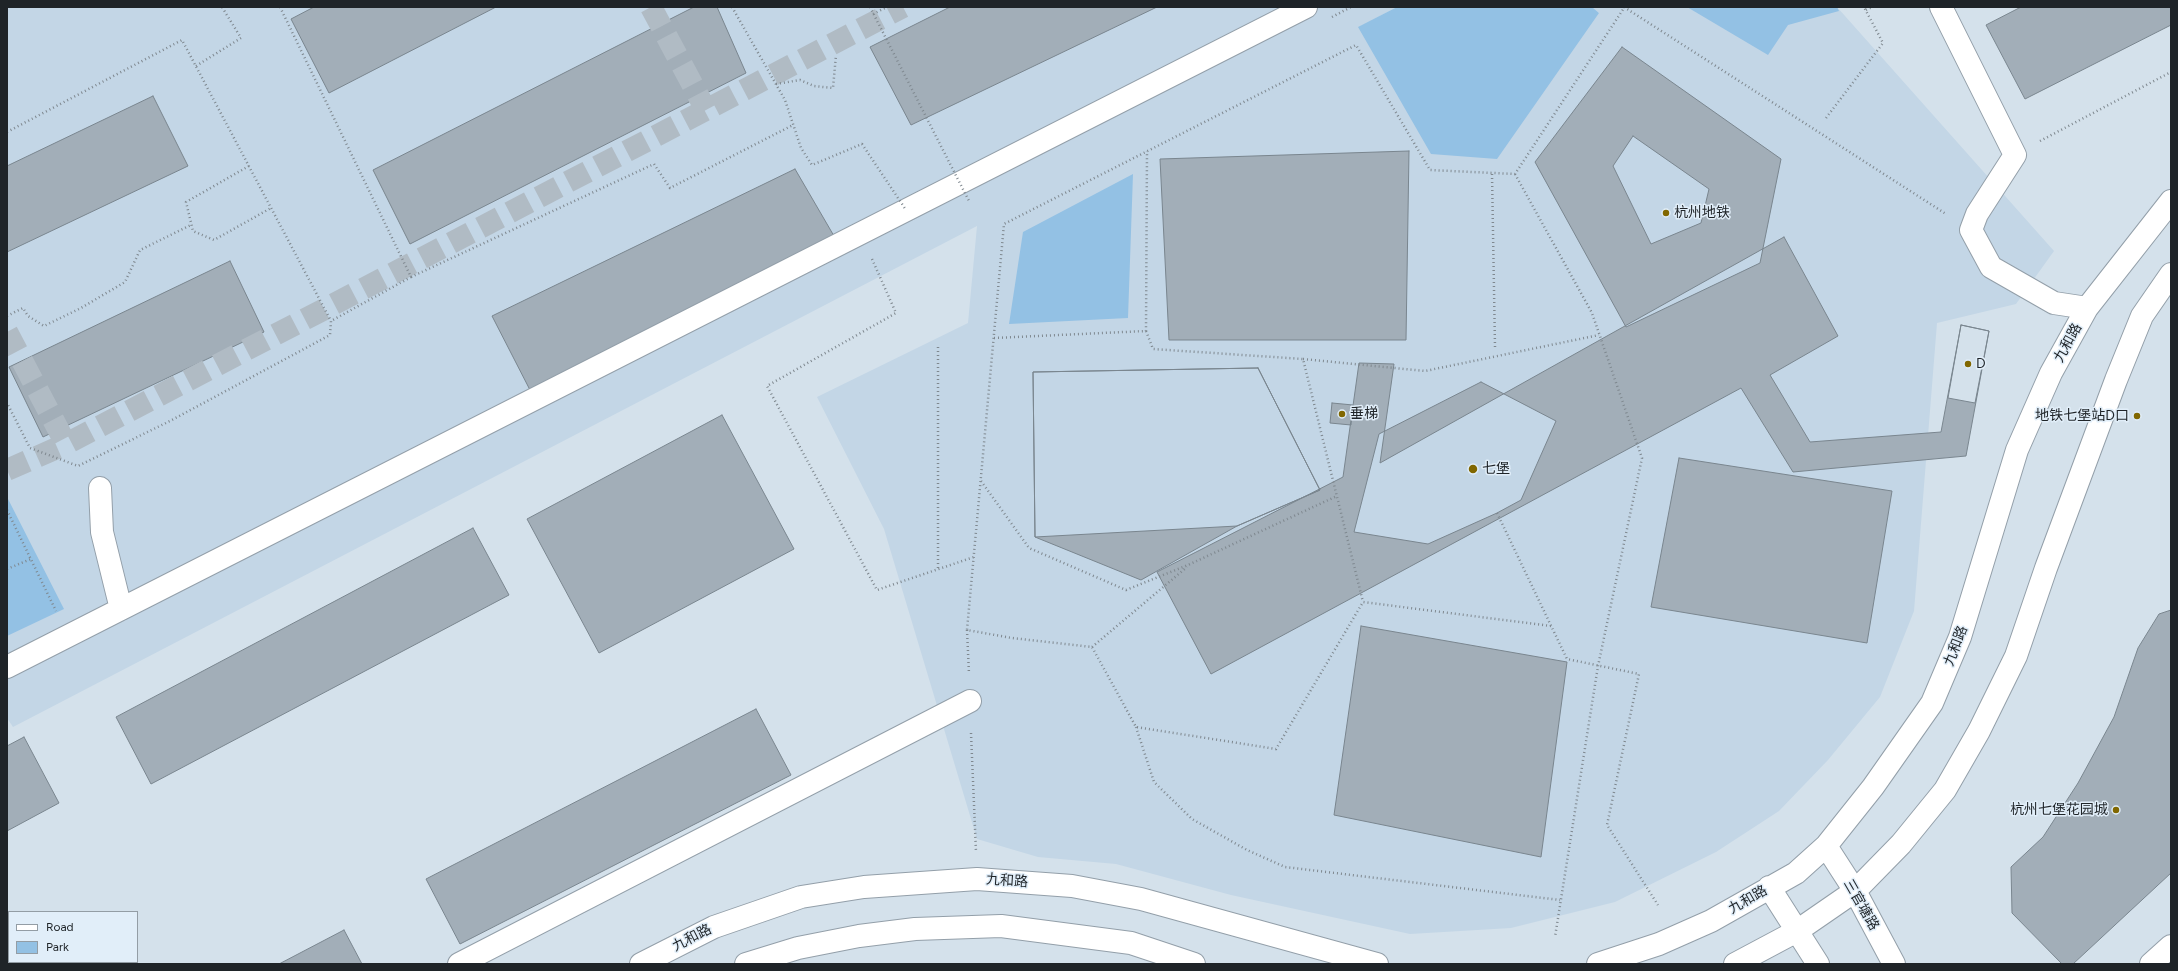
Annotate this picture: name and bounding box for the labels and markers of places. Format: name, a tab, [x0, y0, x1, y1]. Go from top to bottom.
place label: 杭州地铁	[1674, 205, 1730, 221]
marker: 杭州地铁	[1661, 208, 1671, 218]
place label: D	[1976, 356, 1986, 372]
marker: D	[1963, 359, 1973, 369]
place label: 垂梯	[1350, 406, 1378, 422]
place label: 地铁七堡站D口	[2035, 408, 2129, 424]
marker: 垂梯	[1337, 409, 1347, 419]
marker: 地铁七堡站D口	[2132, 411, 2142, 421]
place label: 七堡	[1482, 461, 1510, 477]
marker: 七堡	[1467, 463, 1479, 475]
place label: 杭州七堡花园城	[2010, 802, 2108, 818]
marker: 杭州七堡花园城	[2111, 805, 2121, 815]

